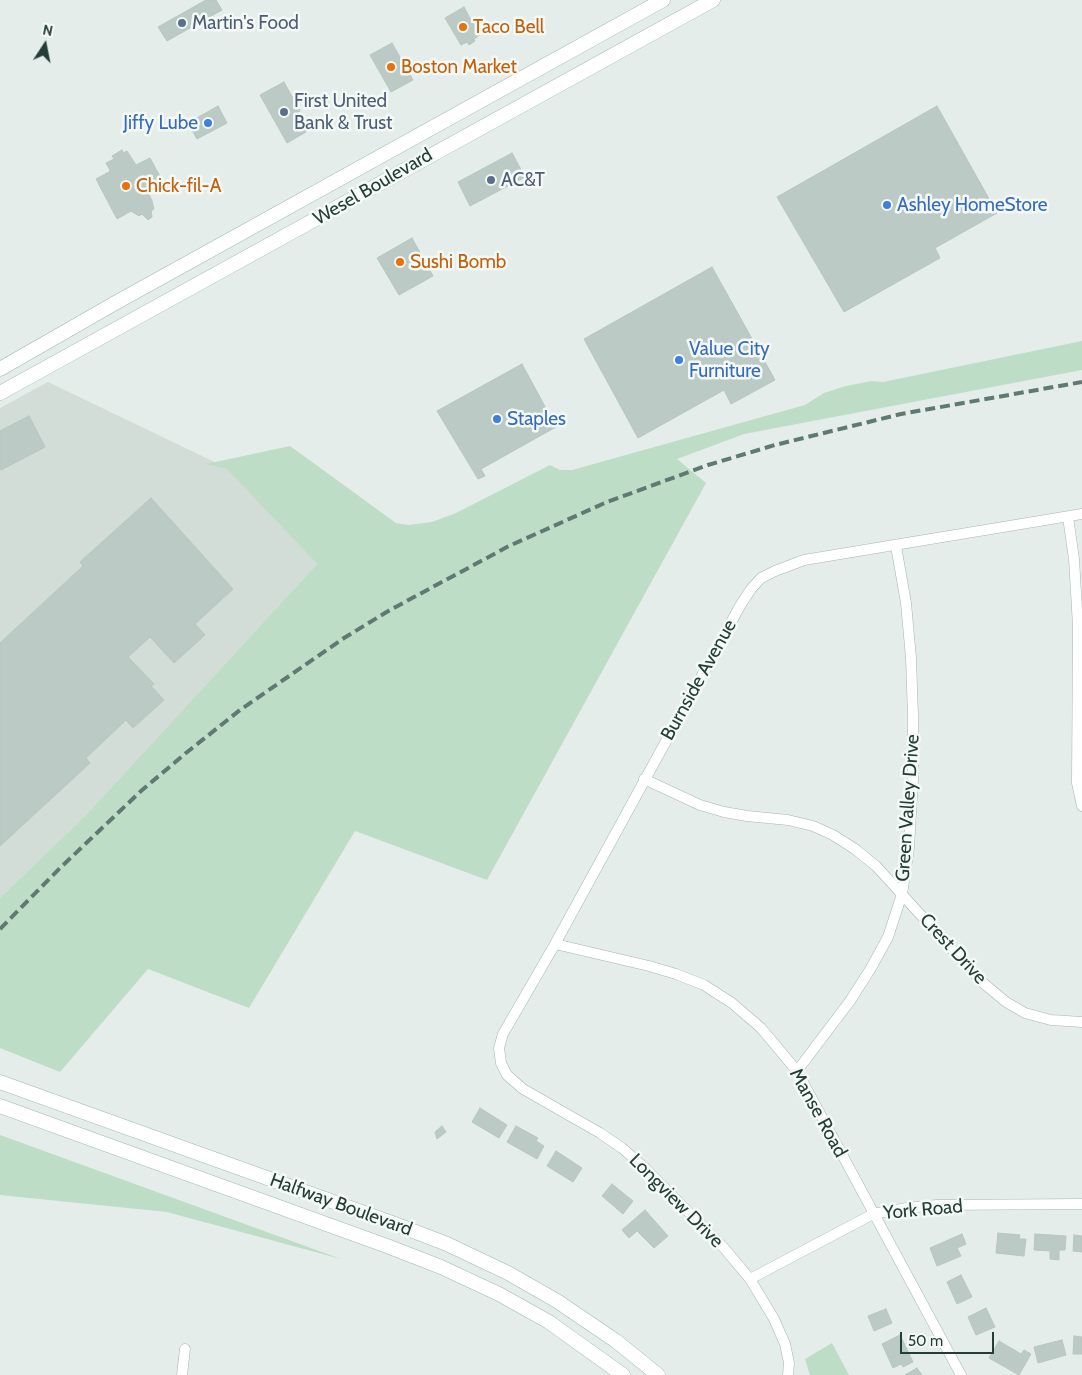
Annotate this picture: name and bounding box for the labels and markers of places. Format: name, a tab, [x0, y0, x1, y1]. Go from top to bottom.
place label: Martin's Food	[192, 12, 299, 34]
place label: Taco Bell	[473, 16, 544, 38]
marker: Martin's Food	[176, 17, 188, 29]
marker: Taco Bell	[457, 21, 469, 33]
place label: Boston Market	[401, 56, 517, 78]
marker: Boston Market	[385, 61, 397, 73]
place label: First United Bank & Trust	[294, 90, 392, 134]
marker: First United Bank & Trust	[278, 106, 290, 118]
place label: Jiffy Lube	[123, 112, 198, 134]
marker: Jiffy Lube	[202, 117, 214, 129]
place label: AC&T	[501, 169, 545, 191]
marker: AC&T	[485, 174, 497, 186]
place label: Chick-fil-A	[136, 175, 221, 197]
marker: Chick-fil-A	[120, 180, 132, 192]
place label: Ashley HomeStore	[897, 194, 1048, 216]
marker: Ashley HomeStore	[881, 199, 893, 211]
place label: Sushi Bomb	[410, 251, 506, 273]
marker: Sushi Bomb	[394, 256, 406, 268]
place label: Value City Furniture	[689, 338, 770, 382]
marker: Value City Furniture	[673, 354, 685, 366]
place label: Staples	[507, 408, 566, 430]
marker: Staples	[491, 413, 503, 425]

